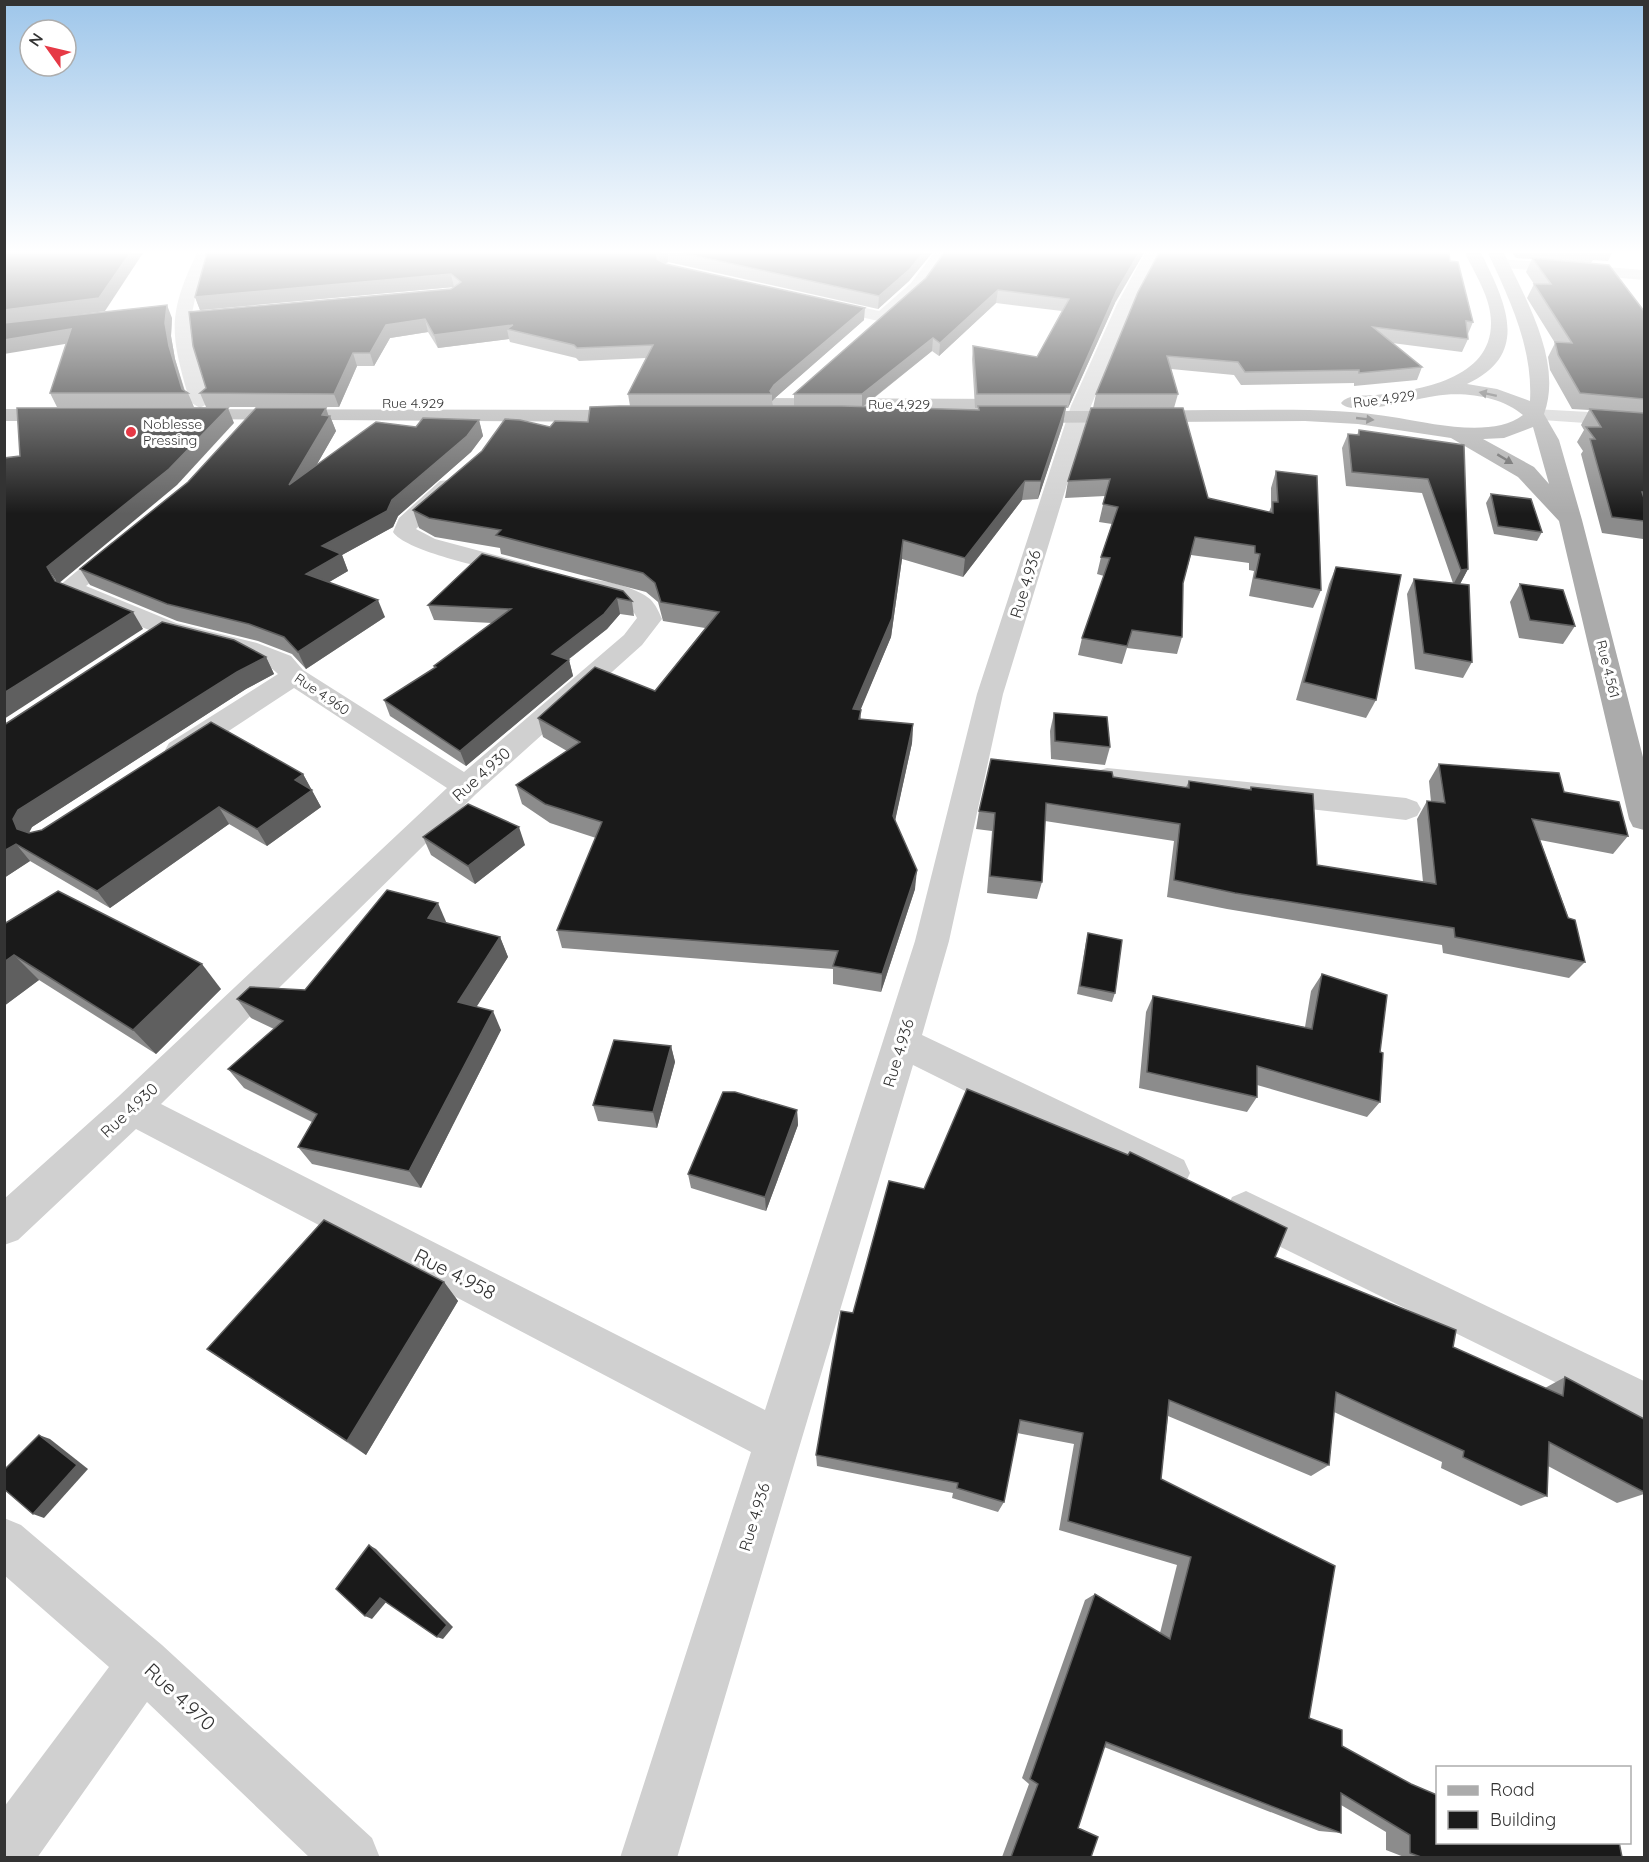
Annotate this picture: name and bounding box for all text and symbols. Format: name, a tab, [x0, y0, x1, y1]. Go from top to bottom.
north arrow	[18, 18, 78, 78]
text: N	[24, 29, 47, 50]
street label: Rue 4.929	[1352, 386, 1416, 412]
one-way arrow	[1478, 388, 1497, 398]
street label: Rue 4.929	[382, 394, 444, 412]
street label: Rue 4.929	[868, 395, 930, 413]
one-way arrow	[1355, 414, 1374, 424]
place label: Noblesse Pressing	[143, 415, 202, 449]
marker: Noblesse Pressing	[124, 425, 138, 439]
one-way arrow	[1497, 454, 1513, 465]
street label: Rue 4.936	[1005, 547, 1045, 621]
street label: Rue 4.561	[1592, 638, 1624, 700]
street label: Rue 4.960	[291, 669, 353, 719]
street label: Rue 4.930	[448, 743, 514, 805]
street label: Rue 4.936	[878, 1016, 918, 1090]
street label: Rue 4.930	[96, 1078, 162, 1142]
street label: Rue 4.958	[410, 1242, 500, 1305]
street label: Rue 4.936	[734, 1480, 774, 1554]
street label: Rue 4.970	[140, 1657, 221, 1736]
legend	[1436, 1766, 1631, 1844]
text: Road	[1490, 1778, 1535, 1801]
text: Building	[1490, 1808, 1556, 1831]

